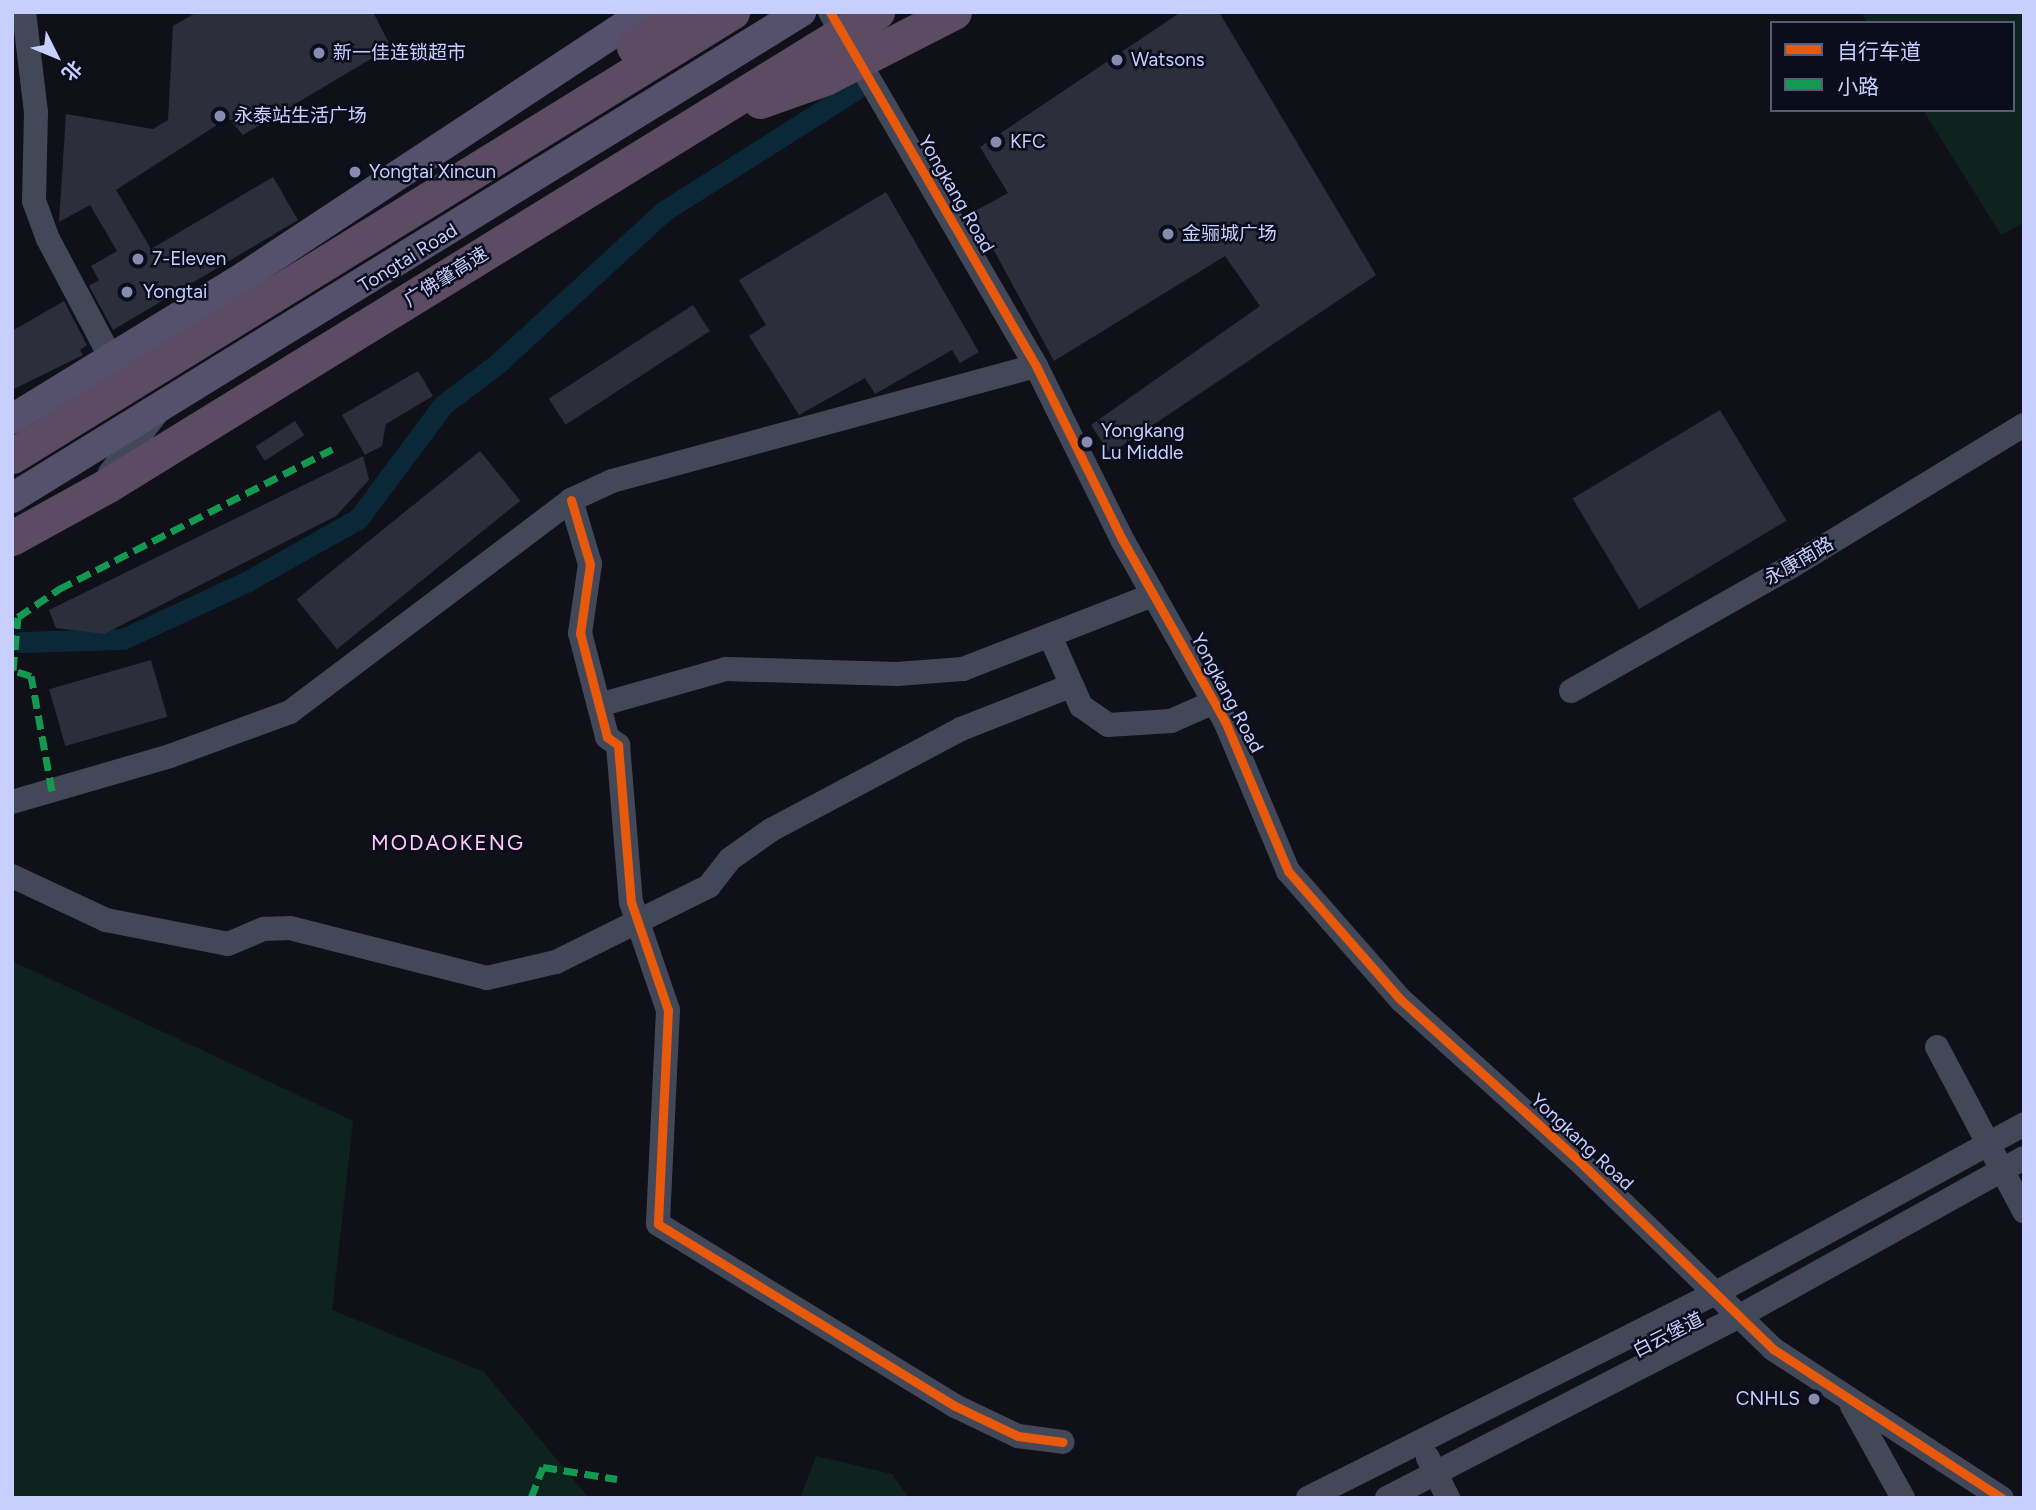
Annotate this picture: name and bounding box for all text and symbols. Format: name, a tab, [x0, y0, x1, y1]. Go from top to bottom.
north arrow	[21, 21, 91, 91]
legend	[1770, 21, 2015, 112]
text: 自行车道	[1837, 39, 1921, 64]
place label: 新一佳连锁超市	[333, 42, 466, 64]
marker: 新一佳连锁超市	[311, 45, 327, 61]
place label: Watsons	[1131, 49, 1205, 71]
marker: Watsons	[1109, 52, 1125, 68]
text: 北	[57, 56, 87, 85]
text: 小路	[1837, 74, 1879, 99]
place label: 永泰站生活广场	[234, 105, 367, 127]
marker: 永泰站生活广场	[212, 108, 228, 124]
street label: Yongkang Road	[913, 131, 999, 257]
place label: KFC	[1010, 131, 1046, 153]
marker: KFC	[988, 134, 1004, 150]
place label: Yongtai Xincun	[369, 161, 496, 183]
marker: Yongtai Xincun	[347, 164, 363, 180]
street label: Tongtai Road	[355, 219, 461, 297]
place label: 金骊城广场	[1182, 223, 1277, 245]
marker: 金骊城广场	[1160, 226, 1176, 242]
street label: 广佛肇高速	[400, 242, 492, 312]
place label: 7-Eleven	[152, 248, 226, 270]
marker: 7-Eleven	[130, 251, 146, 267]
place label: Yongtai	[143, 281, 207, 303]
marker: Yongtai	[117, 282, 137, 302]
place label: Yongkang Lu Middle	[1101, 420, 1185, 464]
marker: Yongkang Lu Middle	[1079, 434, 1095, 450]
street label: 永康南路	[1760, 532, 1838, 590]
street label: Yongkang Road	[1186, 629, 1268, 757]
district label: MODAOKENG	[372, 830, 524, 856]
street label: Yongkang Road	[1526, 1089, 1638, 1195]
street label: 白云堡道	[1629, 1308, 1707, 1362]
place label: CNHLS	[1736, 1388, 1800, 1410]
marker: CNHLS	[1806, 1391, 1822, 1407]

